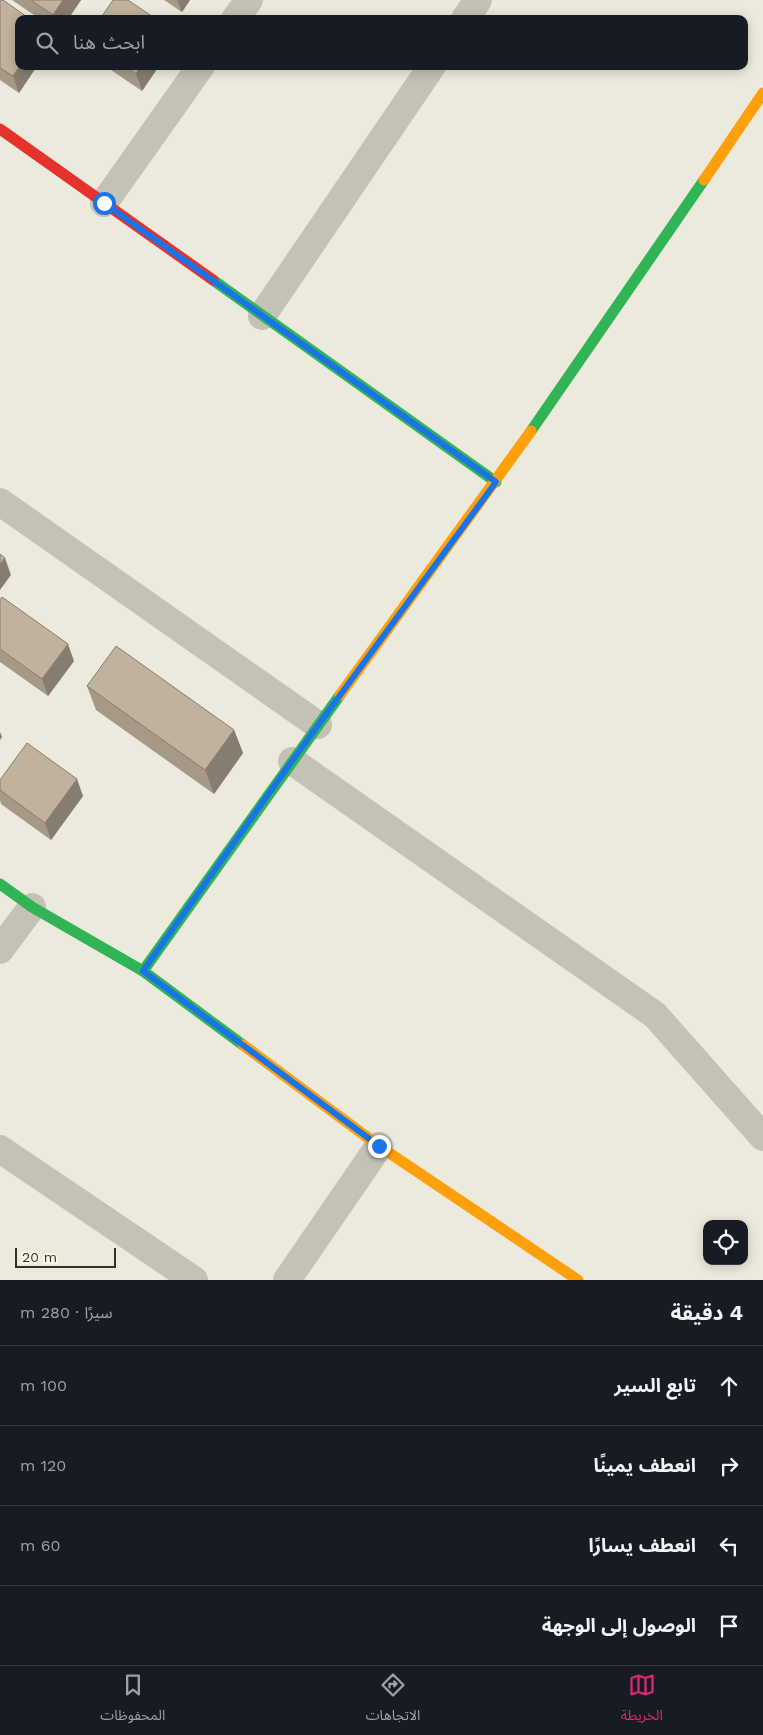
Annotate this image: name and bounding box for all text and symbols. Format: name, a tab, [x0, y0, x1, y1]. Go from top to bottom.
search box	[15, 15, 748, 70]
icon: search	[33, 29, 61, 57]
text: ابحث هنا	[73, 31, 145, 54]
route start	[93, 192, 116, 215]
route end	[368, 1135, 391, 1158]
map controls	[703, 1220, 748, 1265]
button: locate	[703, 1220, 748, 1265]
scale bar	[15, 1245, 116, 1268]
text: 20 m	[22, 1249, 57, 1265]
text: 4 دقيقة	[671, 1300, 743, 1325]
text: سيرًا · 280 m	[20, 1303, 113, 1322]
icon: ahead	[715, 1372, 743, 1400]
text: تابع السير	[614, 1374, 696, 1397]
text: 100 m	[20, 1376, 67, 1395]
icon: right	[715, 1452, 743, 1480]
text: انعطف يمينًا	[593, 1454, 696, 1477]
text: 120 m	[20, 1456, 66, 1475]
icon: left	[715, 1532, 743, 1560]
text: انعطف يسارًا	[588, 1534, 696, 1557]
text: 60 m	[20, 1536, 60, 1555]
icon: arrive	[715, 1612, 743, 1640]
text: الوصول إلى الوجهة	[542, 1614, 696, 1637]
tab: المحفوظات	[100, 1671, 165, 1730]
tab: الاتجاهات	[366, 1671, 420, 1730]
tab: الخريطة	[621, 1671, 663, 1730]

